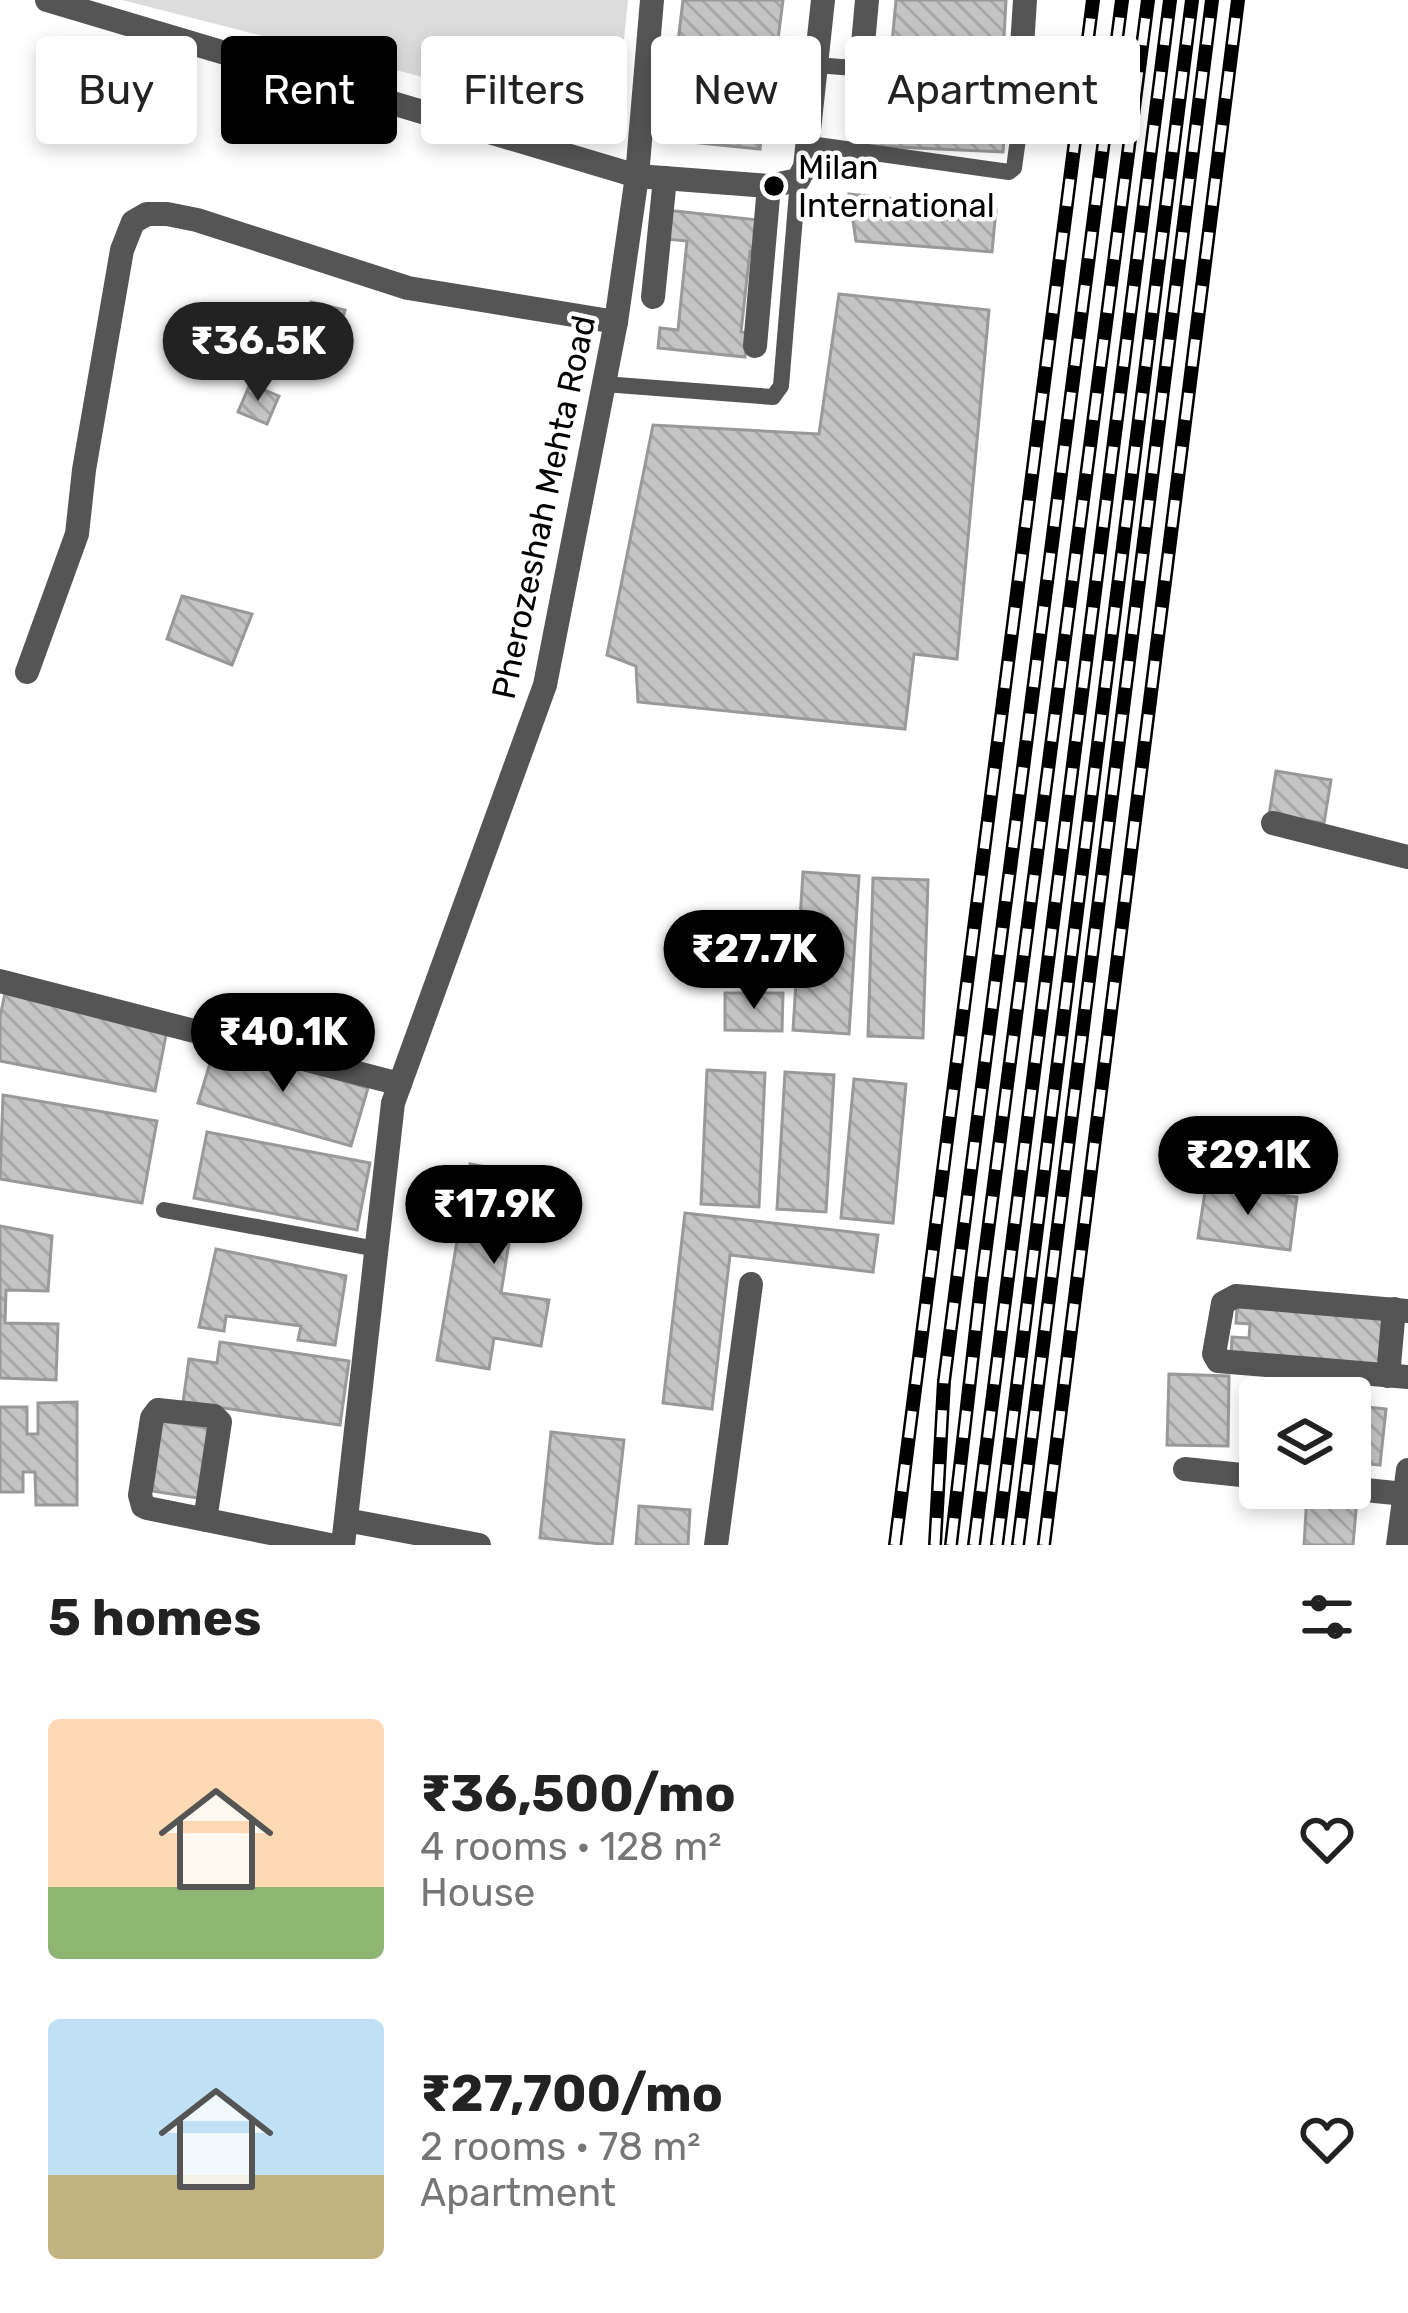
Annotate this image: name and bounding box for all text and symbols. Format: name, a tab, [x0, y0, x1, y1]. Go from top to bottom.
chip: Buy	[36, 36, 197, 144]
chip: Rent	[221, 36, 397, 144]
chip: Filters	[421, 36, 627, 144]
chip: New	[651, 36, 821, 144]
chip: Apartment	[845, 36, 1140, 144]
place label: Milan International	[798, 148, 995, 225]
marker: Milan International	[761, 173, 787, 199]
pin: ₹36.5K	[160, 302, 356, 404]
street label: Pherozeshah Mehta Road	[484, 312, 603, 702]
text: ₹36.5K	[190, 318, 326, 364]
pin: ₹27.7K	[656, 910, 852, 1012]
text: ₹27.7K	[691, 926, 817, 972]
pin: ₹40.1K	[185, 993, 381, 1095]
text: ₹40.1K	[218, 1009, 348, 1055]
pin: ₹29.1K	[1150, 1116, 1346, 1218]
text: ₹29.1K	[1185, 1132, 1311, 1178]
pin: ₹17.9K	[396, 1165, 592, 1267]
text: ₹17.9K	[432, 1181, 556, 1227]
map controls	[1239, 1377, 1371, 1509]
button: layers	[1239, 1377, 1371, 1509]
icon: filters	[1294, 1584, 1360, 1650]
text: 5 homes	[48, 1587, 261, 1648]
text: ₹36,500/mo	[420, 1763, 736, 1824]
icon: home	[144, 1767, 288, 1911]
icon: heart	[1294, 1806, 1360, 1872]
text: 4 rooms · 128 m²	[420, 1824, 721, 1870]
text: House	[420, 1870, 535, 1916]
text: ₹27,700/mo	[420, 2063, 723, 2124]
icon: home	[144, 2067, 288, 2211]
icon: heart	[1294, 2106, 1360, 2172]
text: 2 rooms · 78 m²	[420, 2124, 701, 2170]
text: Apartment	[420, 2170, 616, 2216]

